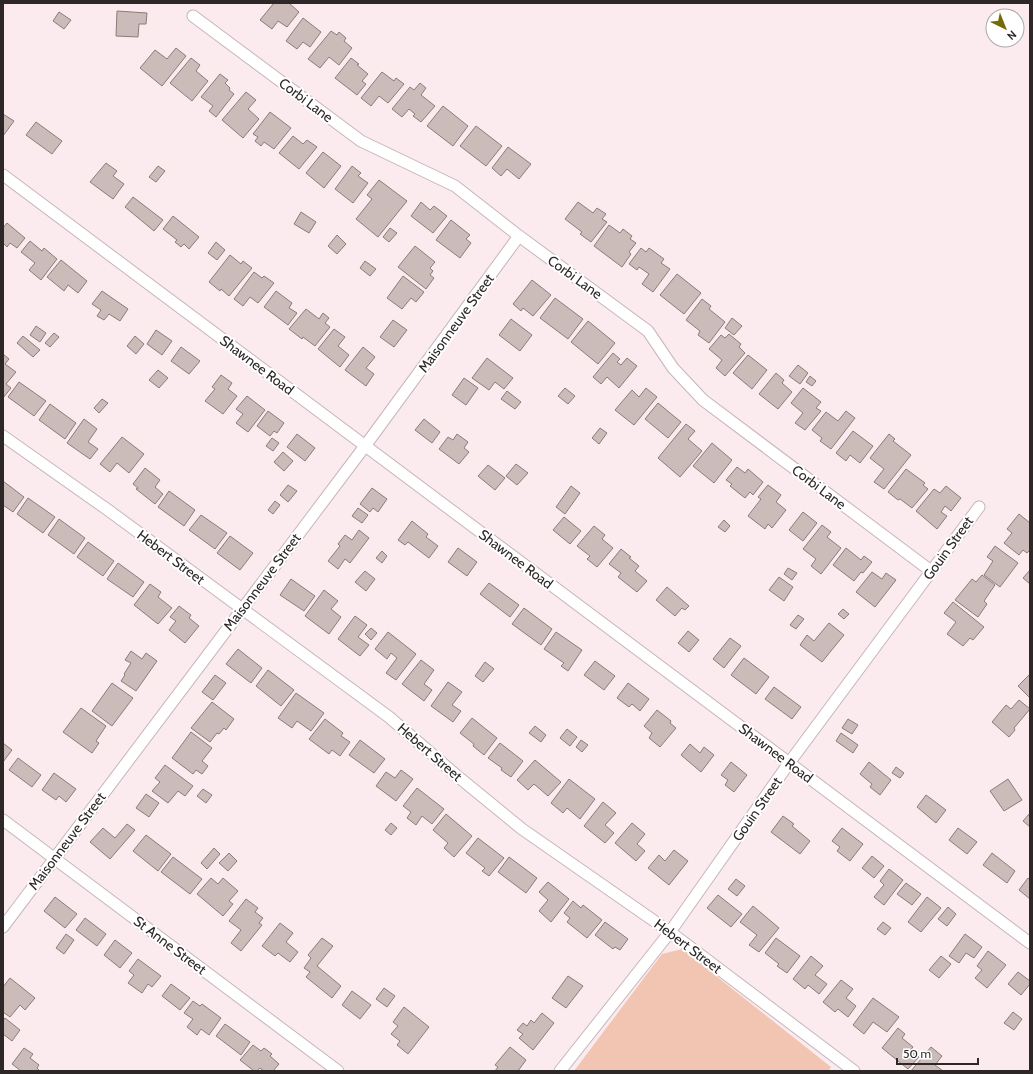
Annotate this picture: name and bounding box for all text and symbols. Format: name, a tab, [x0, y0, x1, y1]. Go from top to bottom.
north arrow	[985, 8, 1025, 48]
text: N	[1004, 28, 1019, 43]
street label: Corbi Lane	[275, 74, 337, 126]
street label: Corbi Lane	[544, 251, 606, 303]
street label: Maisonneuve Street	[414, 270, 498, 376]
street label: Shawnee Road	[216, 331, 298, 399]
street label: Corbi Lane	[788, 461, 850, 513]
street label: Gouin Street	[919, 512, 977, 583]
street label: Shawnee Road	[475, 525, 557, 593]
street label: Hebert Street	[134, 526, 209, 588]
street label: Maisonneuve Street	[219, 529, 305, 634]
street label: Hebert Street	[394, 719, 466, 785]
street label: Shawnee Road	[735, 719, 817, 787]
street label: Gouin Street	[728, 773, 786, 845]
street label: Maisonneuve Street	[24, 788, 110, 893]
street label: St Anne Street	[130, 912, 210, 978]
street label: Hebert Street	[651, 915, 726, 977]
scale bar	[897, 1040, 978, 1066]
text: 50 m	[903, 1046, 931, 1061]

